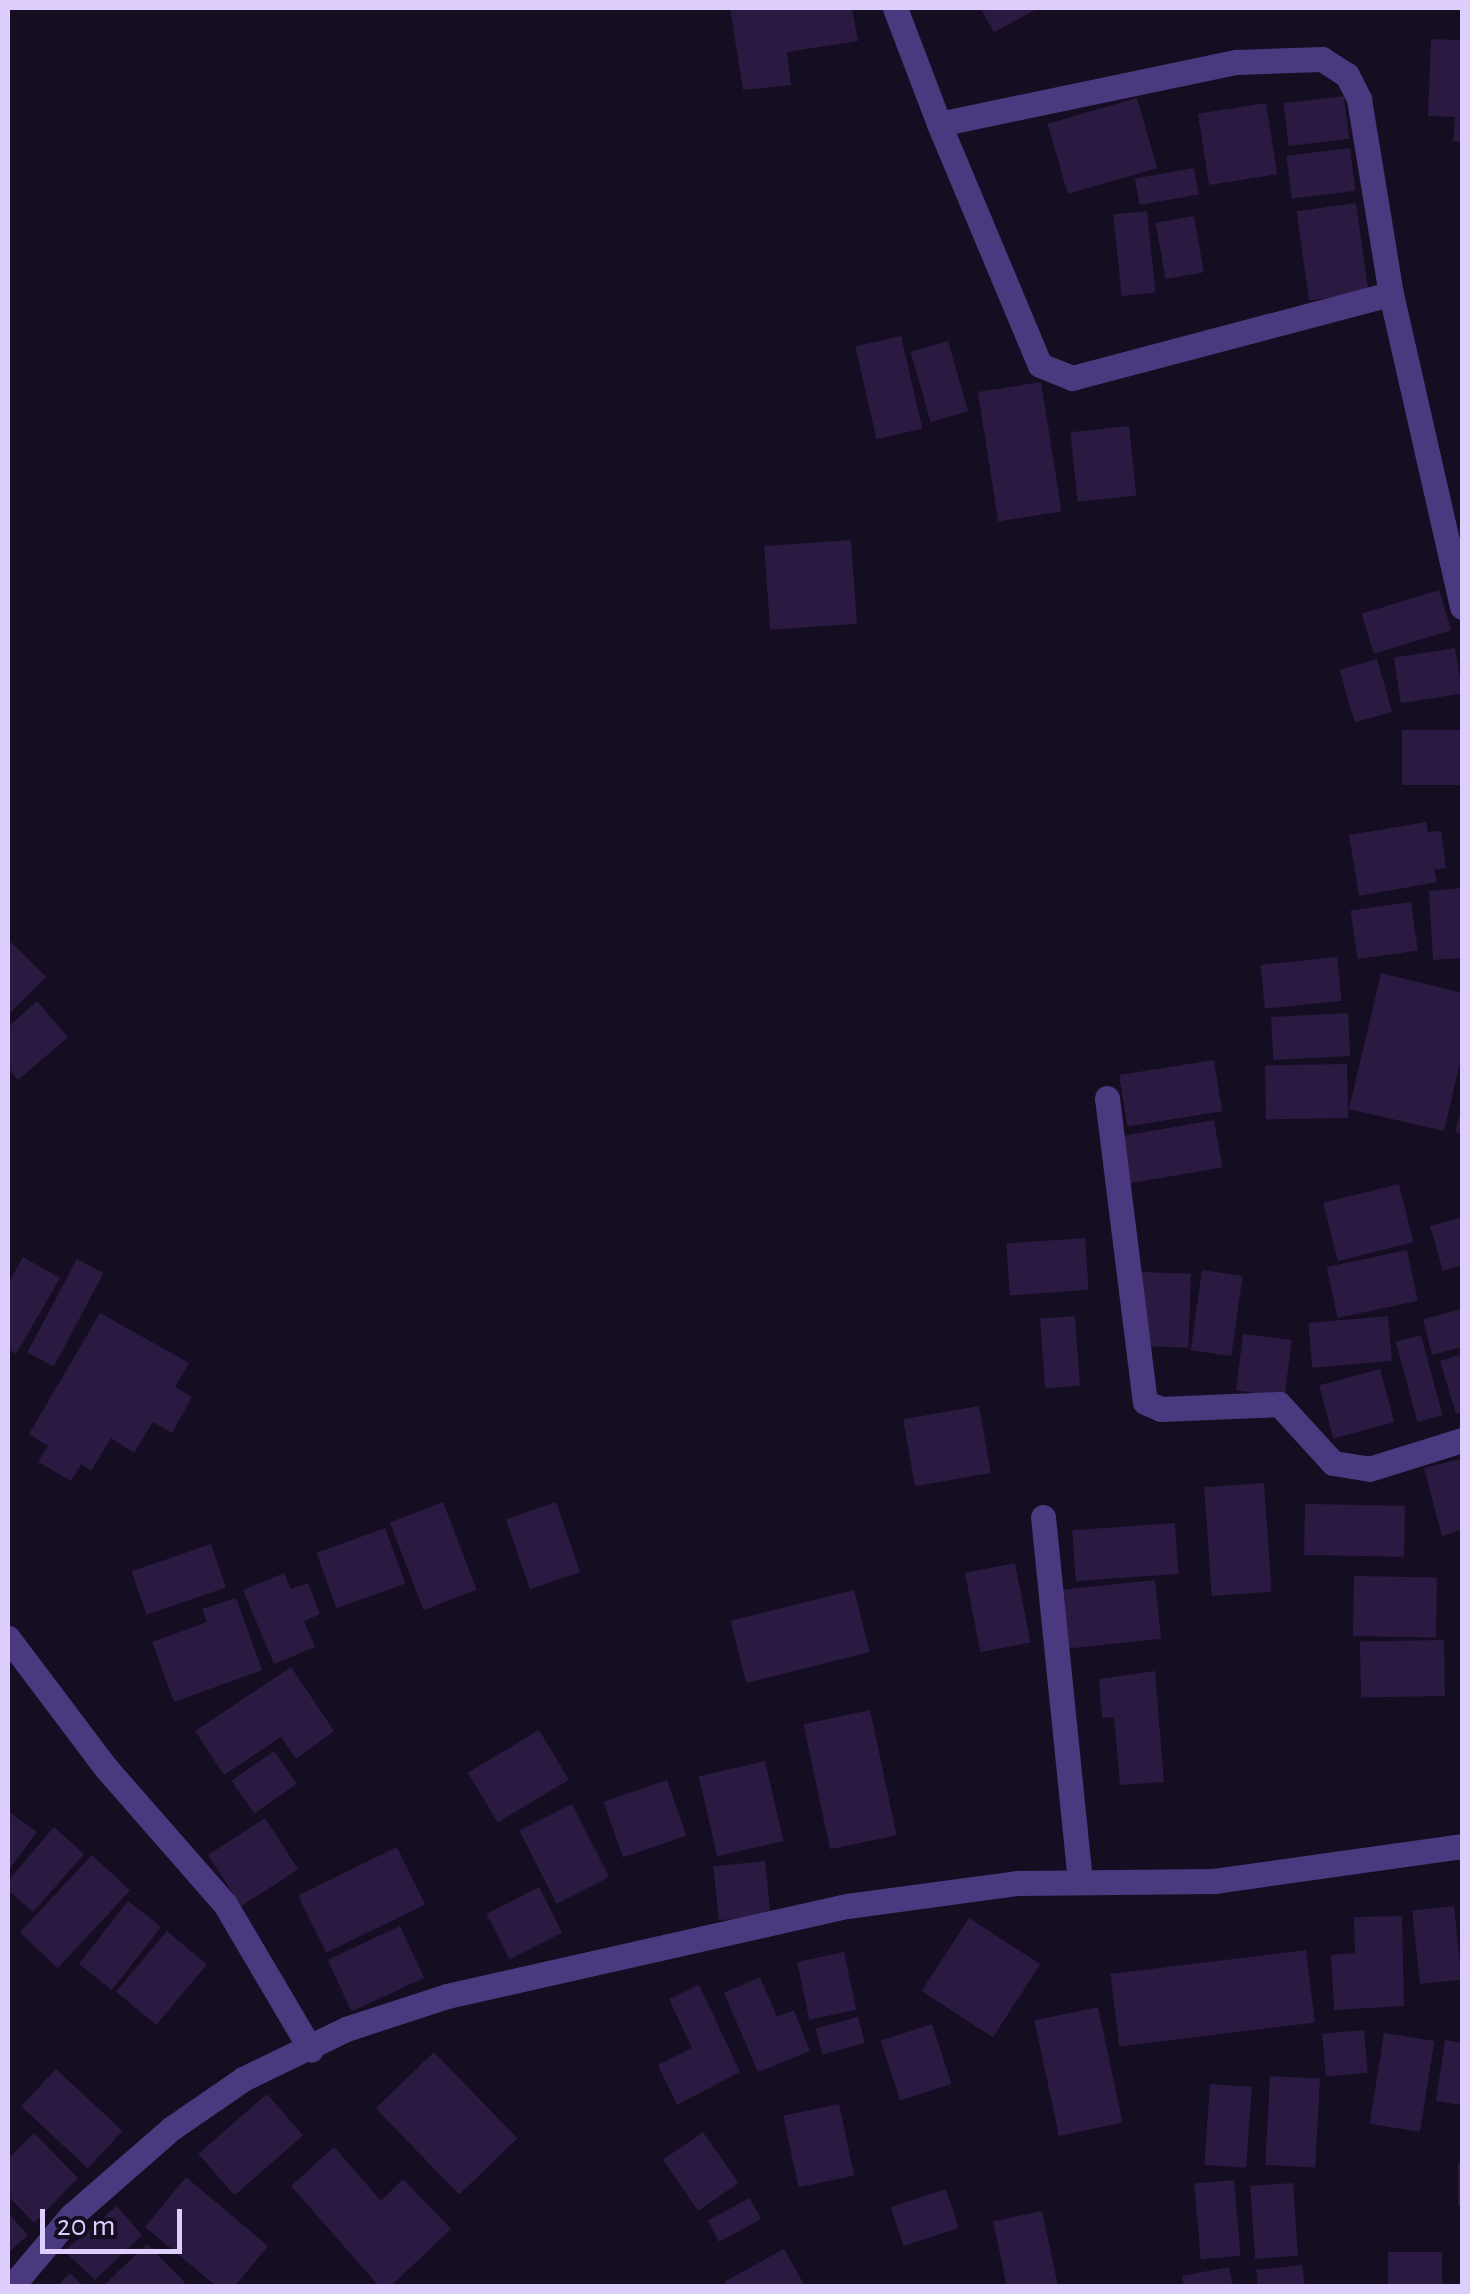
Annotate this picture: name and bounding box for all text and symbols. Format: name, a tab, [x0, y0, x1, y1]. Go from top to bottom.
scale bar	[45, 2189, 188, 2251]
text: 20 m	[57, 2211, 115, 2241]

